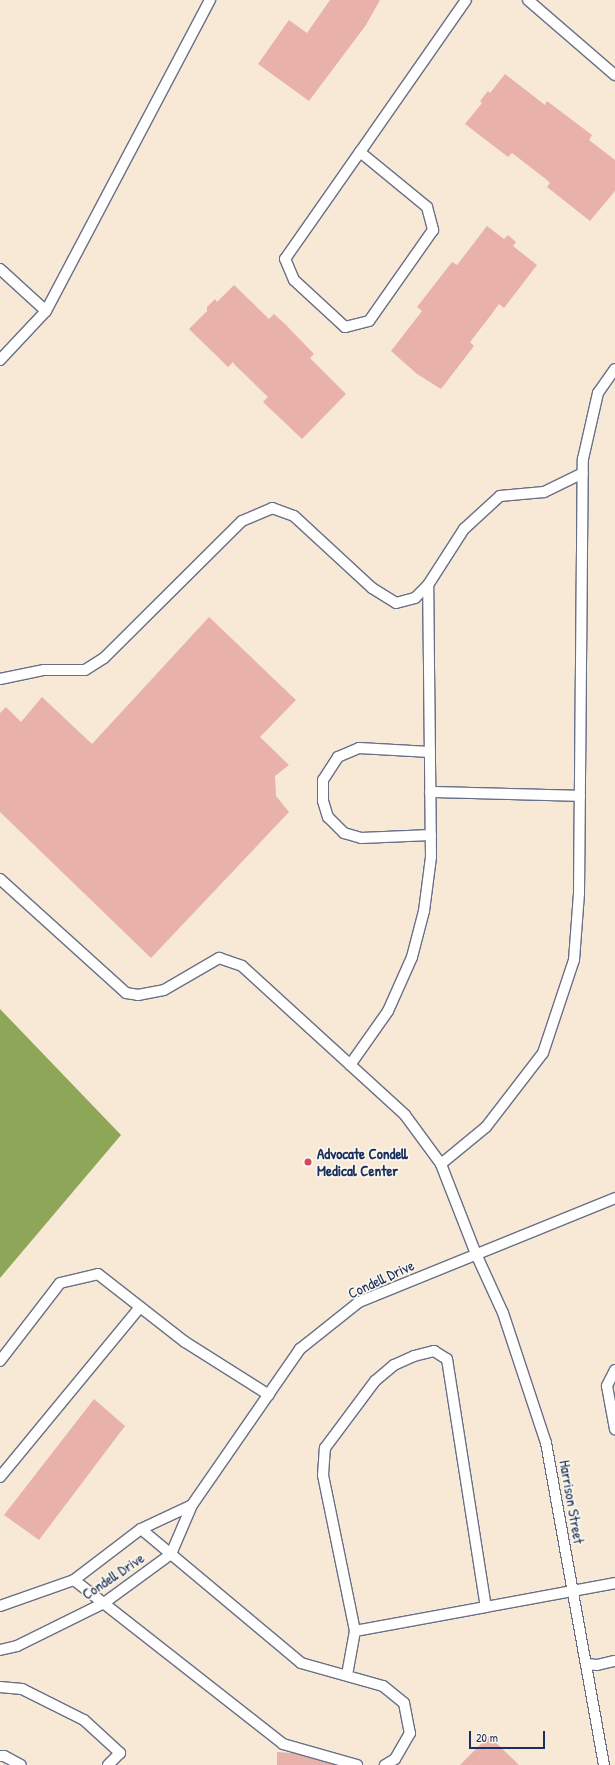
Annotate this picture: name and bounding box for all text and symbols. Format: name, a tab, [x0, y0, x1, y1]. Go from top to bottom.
place label: Advocate Condell Medical Center	[317, 1144, 408, 1179]
marker: Advocate Condell Medical Center	[302, 1156, 314, 1168]
street label: Condell Drive	[345, 1256, 417, 1302]
street label: Harrison Street	[556, 1459, 588, 1545]
street label: Condell Drive	[79, 1549, 147, 1603]
scale bar	[471, 1723, 547, 1749]
text: 20 m	[476, 1729, 498, 1746]

